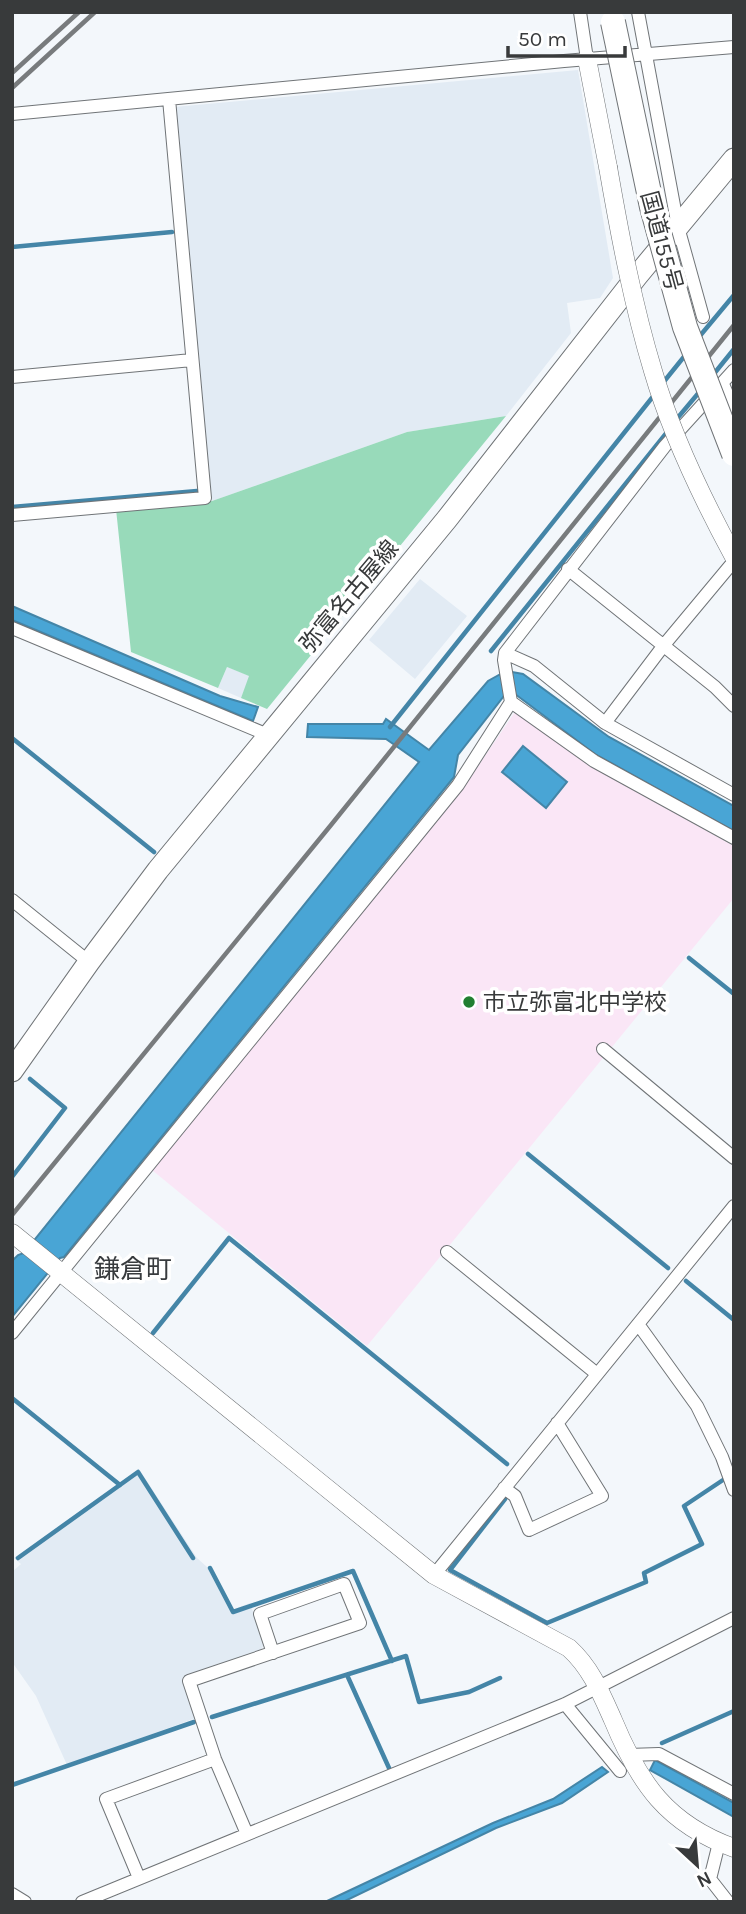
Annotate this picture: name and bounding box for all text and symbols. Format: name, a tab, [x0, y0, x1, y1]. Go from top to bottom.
scale bar	[508, 14, 625, 58]
text: 50 m	[518, 27, 567, 51]
street label: 国道155号	[635, 188, 688, 294]
street label: 弥富名古屋線	[295, 535, 404, 658]
place label: 市立弥富北中学校	[483, 989, 667, 1016]
marker: 市立弥富北中学校	[461, 994, 477, 1010]
district label: 鎌倉町	[94, 1254, 172, 1285]
north arrow	[662, 1830, 732, 1900]
text: N	[693, 1867, 715, 1892]

